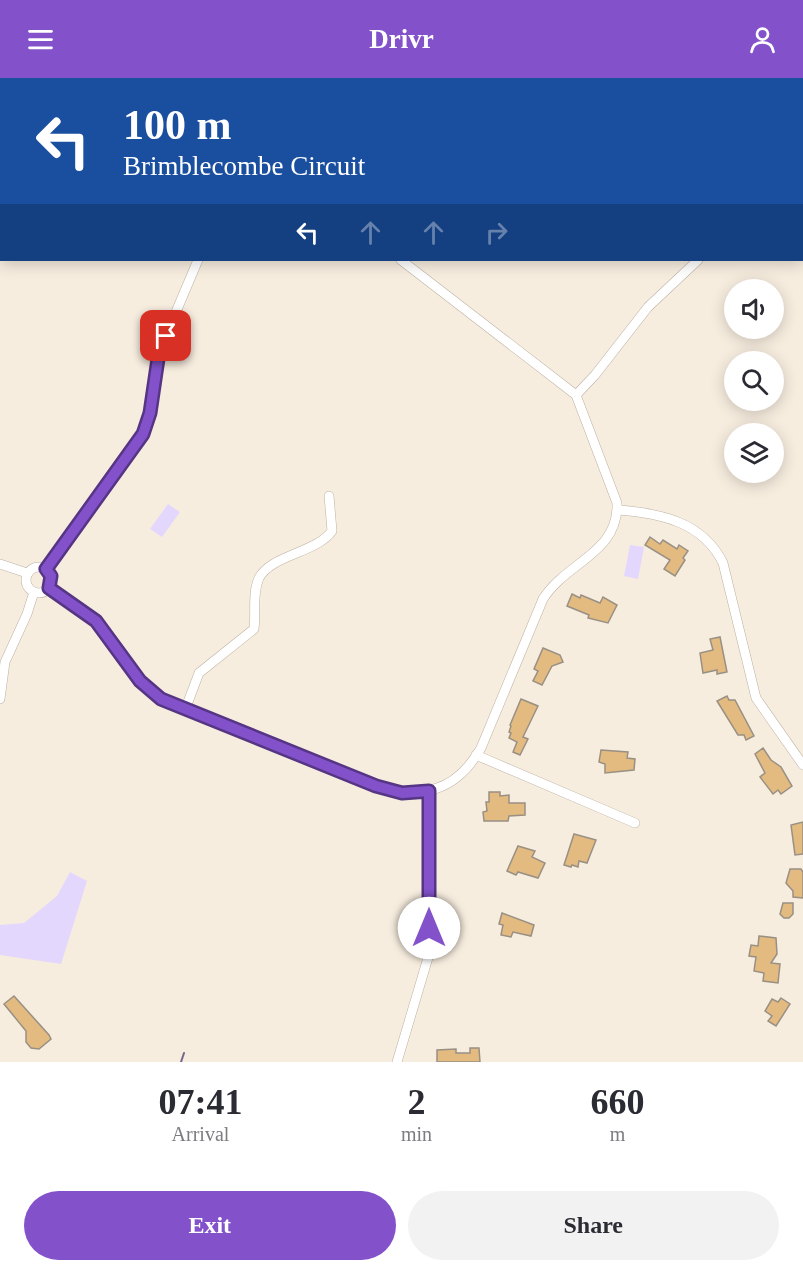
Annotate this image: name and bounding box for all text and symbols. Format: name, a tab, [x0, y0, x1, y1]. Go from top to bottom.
icon: menu	[24, 23, 57, 56]
icon: person	[746, 23, 779, 56]
text: Drivr	[369, 24, 434, 54]
icon: left	[24, 102, 102, 180]
text: 100 m	[123, 102, 232, 148]
text: Brimblecombe Circuit	[123, 151, 365, 181]
icon: left	[291, 216, 324, 249]
icon: ahead	[354, 216, 387, 249]
icon: ahead	[417, 216, 450, 249]
icon: right	[480, 216, 513, 249]
map controls	[724, 279, 784, 483]
button: sound	[724, 279, 784, 339]
pin	[140, 310, 191, 361]
icon: arrive	[149, 319, 182, 352]
button: search	[724, 351, 784, 411]
button: layers	[724, 423, 784, 483]
position arrow	[397, 896, 461, 960]
text: 07:41	[158, 1082, 242, 1122]
text: 2	[408, 1082, 426, 1122]
text: 660	[591, 1082, 645, 1122]
text: Arrival	[172, 1123, 229, 1145]
text: min	[401, 1123, 432, 1145]
text: m	[610, 1123, 625, 1145]
button: Exit	[24, 1191, 396, 1260]
button: Share	[408, 1191, 779, 1260]

